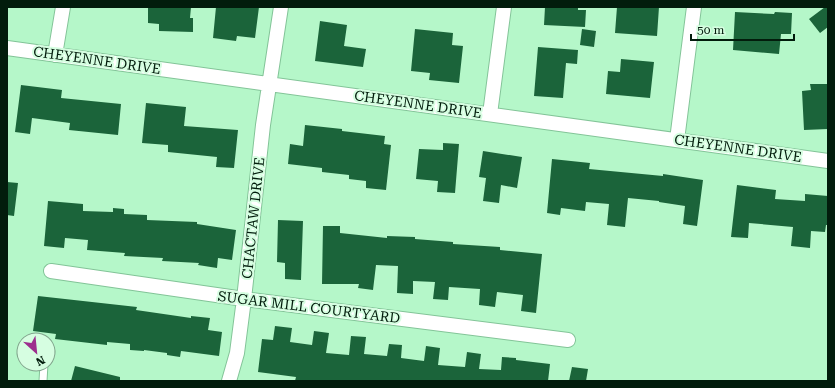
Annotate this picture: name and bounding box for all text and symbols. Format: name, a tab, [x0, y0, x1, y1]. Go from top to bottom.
scale bar	[691, 16, 794, 42]
text: 50 m	[697, 23, 724, 37]
street label: CHEYENNE DRIVE	[32, 43, 162, 77]
street label: CHEYENNE DRIVE	[353, 87, 483, 121]
street label: CHEYENNE DRIVE	[673, 131, 803, 165]
street label: CHACTAW DRIVE	[239, 157, 267, 279]
street label: SUGAR MILL COURTYARD	[217, 288, 401, 326]
north arrow	[16, 332, 56, 372]
text: N	[33, 353, 47, 368]

